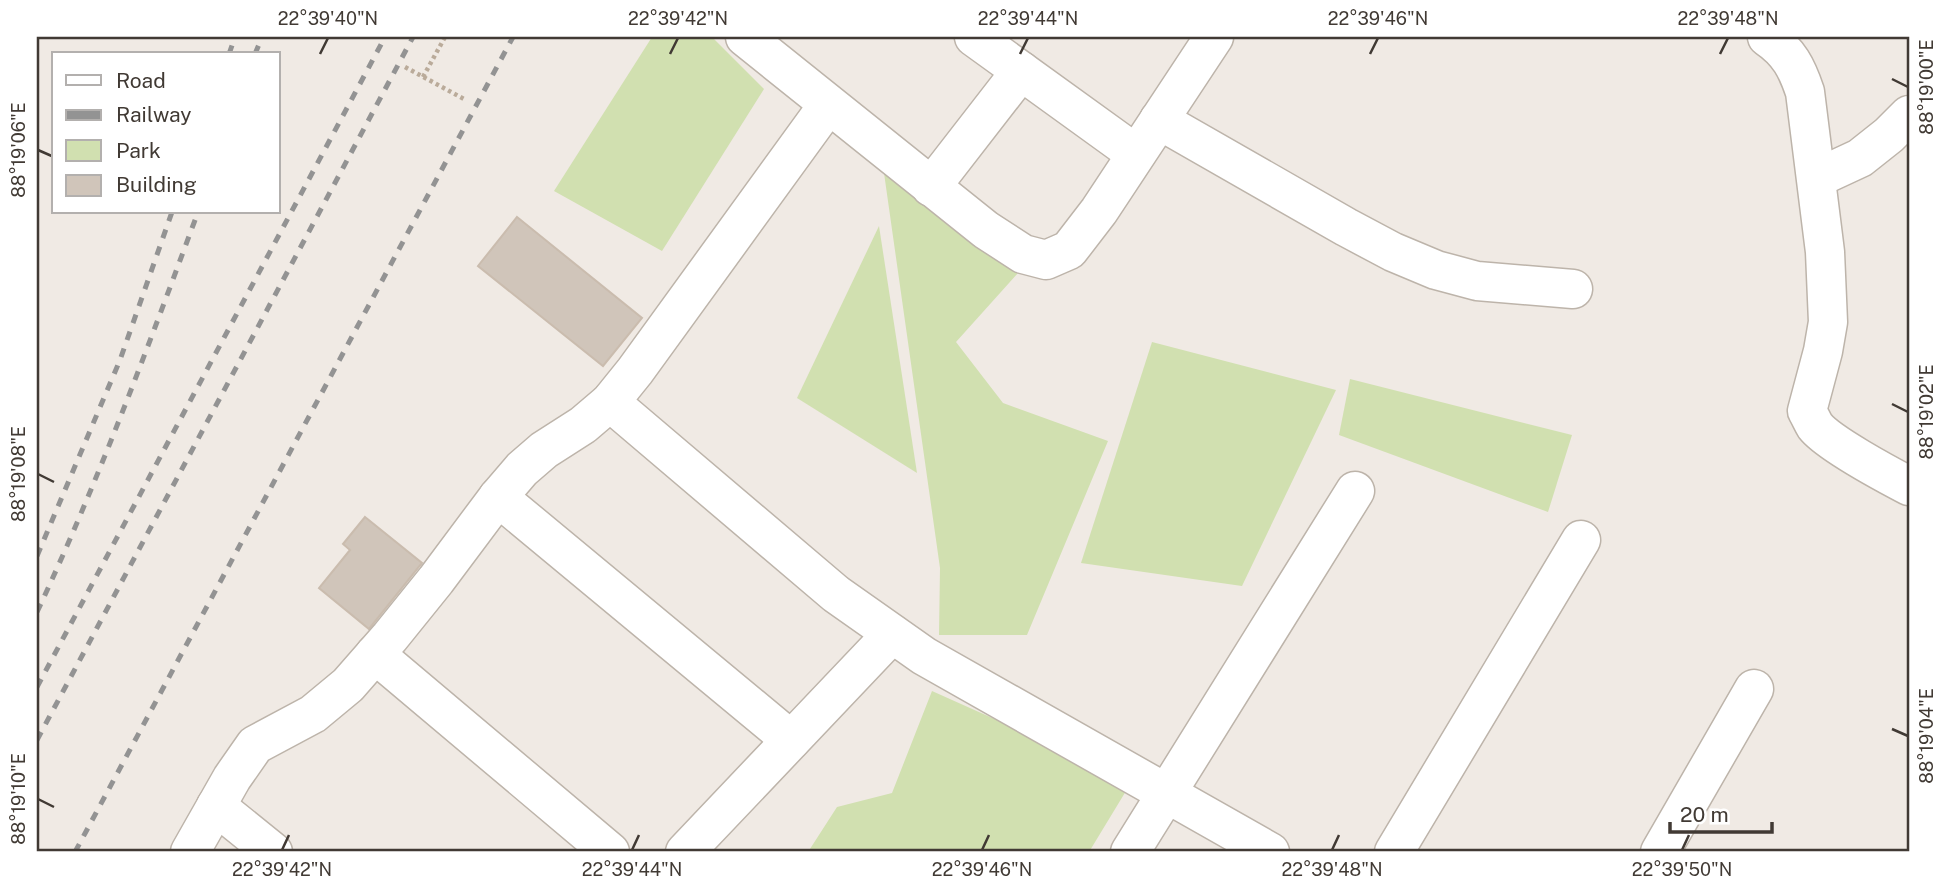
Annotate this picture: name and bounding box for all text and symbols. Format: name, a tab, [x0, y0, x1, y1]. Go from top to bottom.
text: 22°39'40"N	[278, 8, 378, 29]
text: 22°39'42"N	[628, 8, 728, 29]
text: 22°39'44"N	[978, 8, 1078, 29]
text: 22°39'46"N	[1328, 8, 1428, 29]
text: 22°39'48"N	[1678, 8, 1778, 29]
text: 88°19'00"E	[1916, 39, 1937, 135]
legend	[52, 52, 280, 214]
text: Road	[116, 68, 166, 93]
text: 88°19'06"E	[8, 102, 29, 198]
text: Railway	[116, 102, 192, 127]
text: Park	[116, 138, 161, 163]
text: Building	[116, 172, 197, 197]
text: 88°19'02"E	[1916, 364, 1937, 460]
text: 88°19'08"E	[8, 426, 29, 522]
text: 88°19'04"E	[1916, 688, 1937, 784]
text: 88°19'10"E	[8, 753, 29, 845]
scale bar	[1670, 791, 1771, 835]
text: 20 m	[1680, 802, 1729, 827]
text: 22°39'42"N	[232, 859, 332, 880]
text: 22°39'44"N	[582, 859, 682, 880]
text: 22°39'46"N	[932, 859, 1032, 880]
text: 22°39'48"N	[1282, 859, 1382, 880]
text: 22°39'50"N	[1632, 859, 1732, 880]

